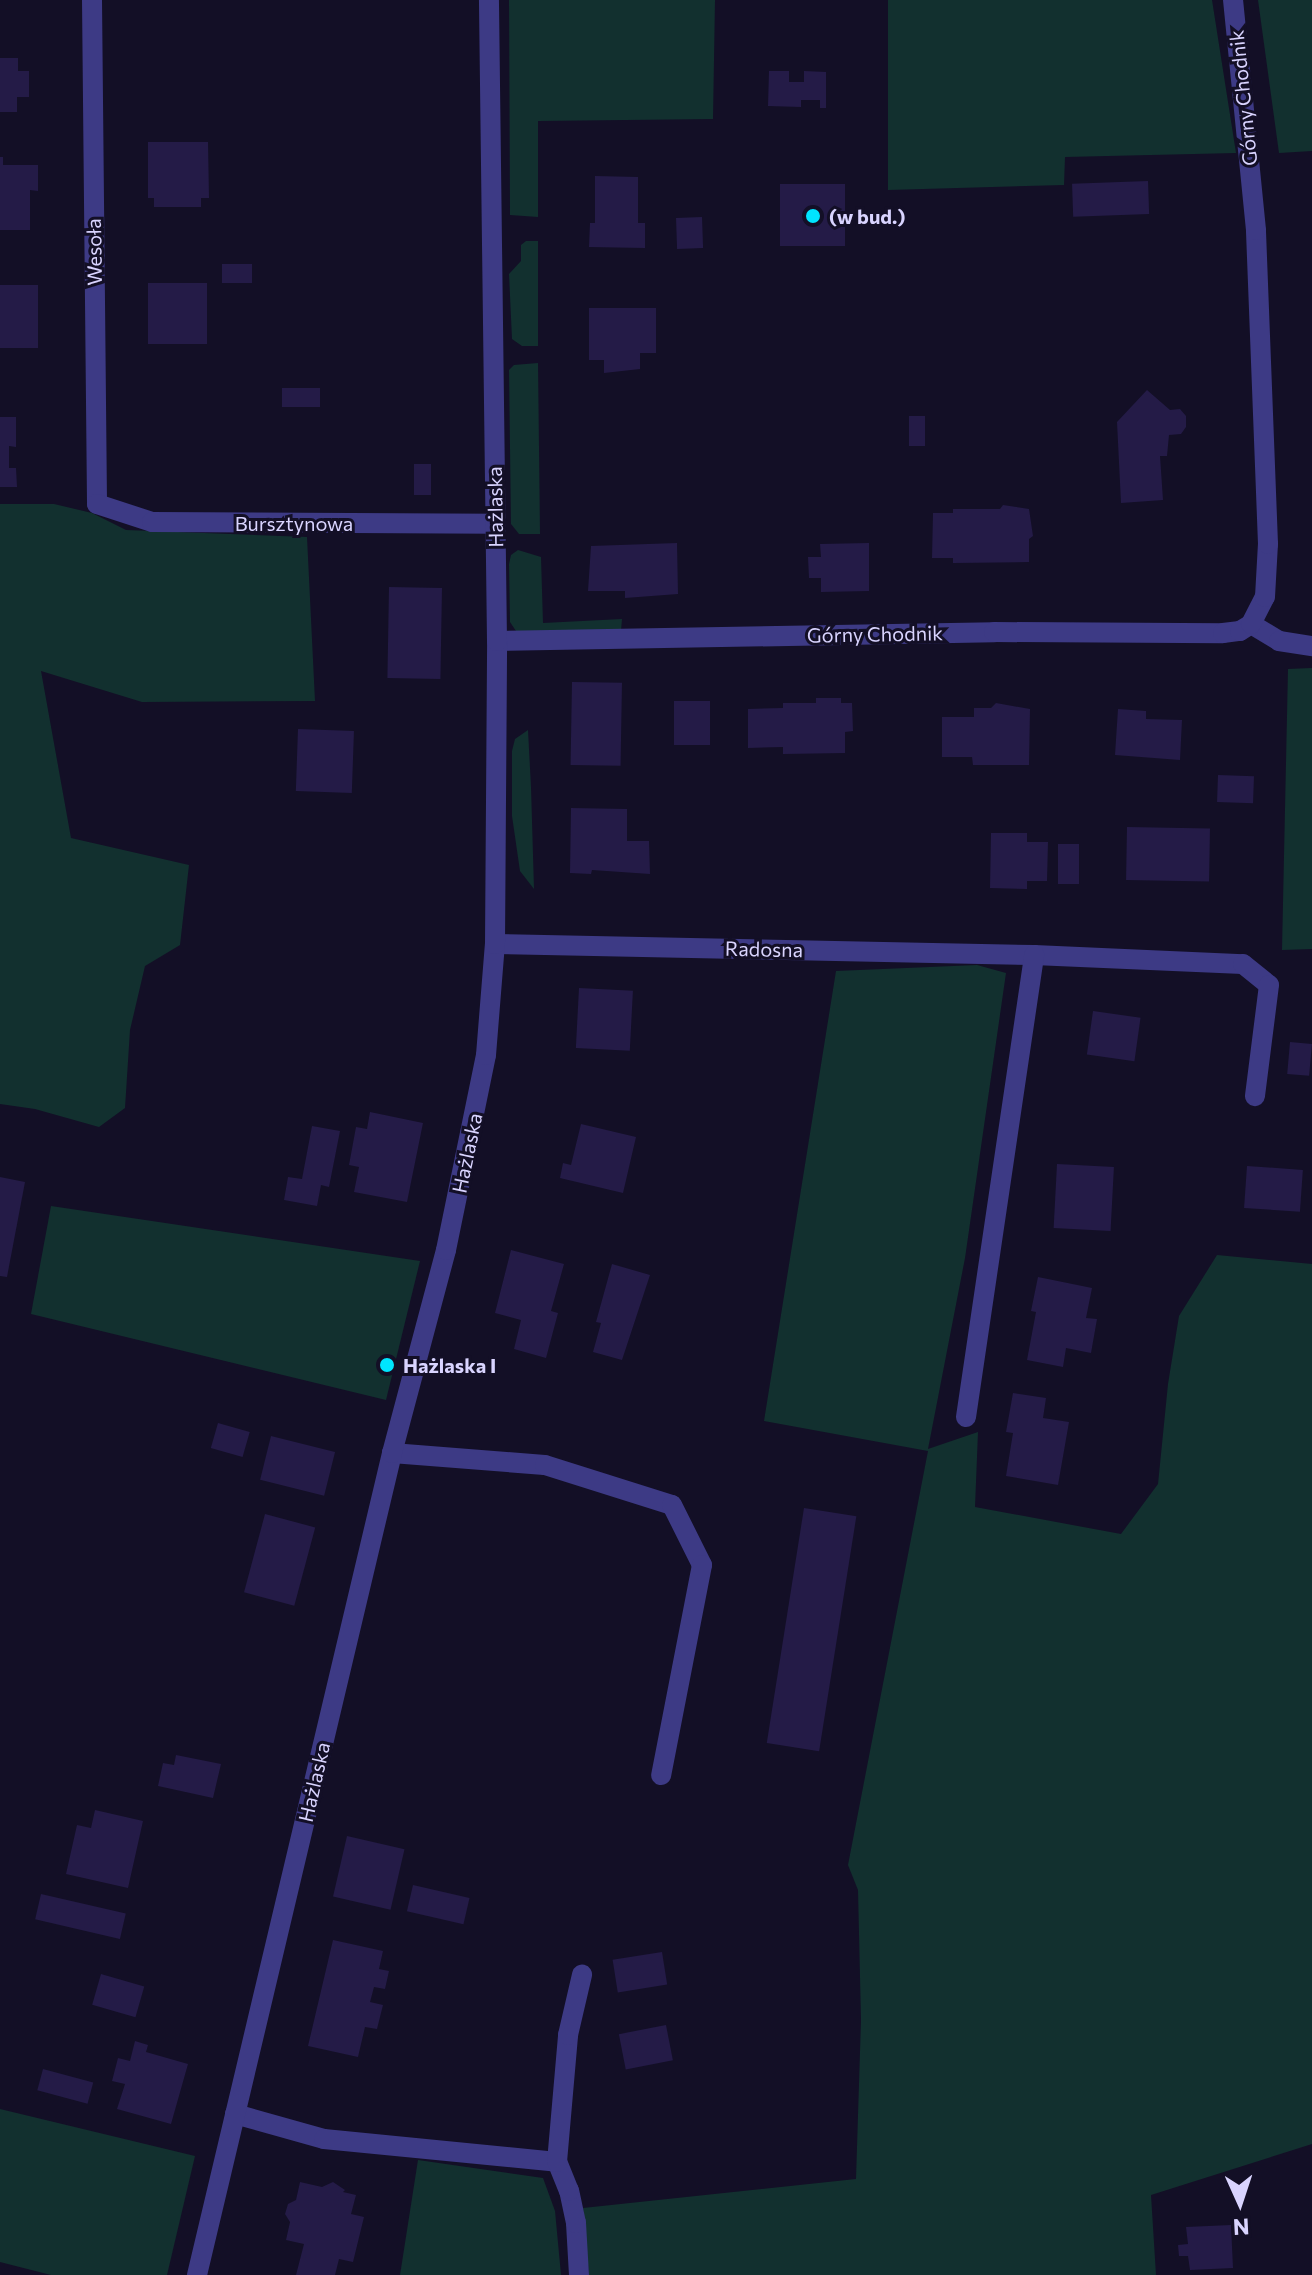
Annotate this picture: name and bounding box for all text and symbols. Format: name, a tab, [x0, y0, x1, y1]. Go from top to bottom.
street label: Górny Chodnik	[1224, 29, 1262, 167]
place label: (w bud.)	[829, 204, 906, 228]
marker: (w bud.)	[804, 207, 822, 225]
street label: Wesoła	[81, 218, 107, 286]
street label: Hażlaska	[482, 466, 508, 548]
street label: Bursztynowa	[235, 511, 353, 535]
street label: Górny Chodnik	[807, 621, 943, 647]
street label: Radosna	[725, 936, 803, 962]
street label: Hażlaska	[447, 1111, 487, 1195]
place label: Hażlaska I	[403, 1353, 496, 1377]
marker: Hażlaska I	[378, 1356, 396, 1374]
street label: Hażlaska	[293, 1740, 335, 1824]
north arrow	[1200, 2163, 1280, 2243]
text: N	[1232, 2214, 1250, 2241]

